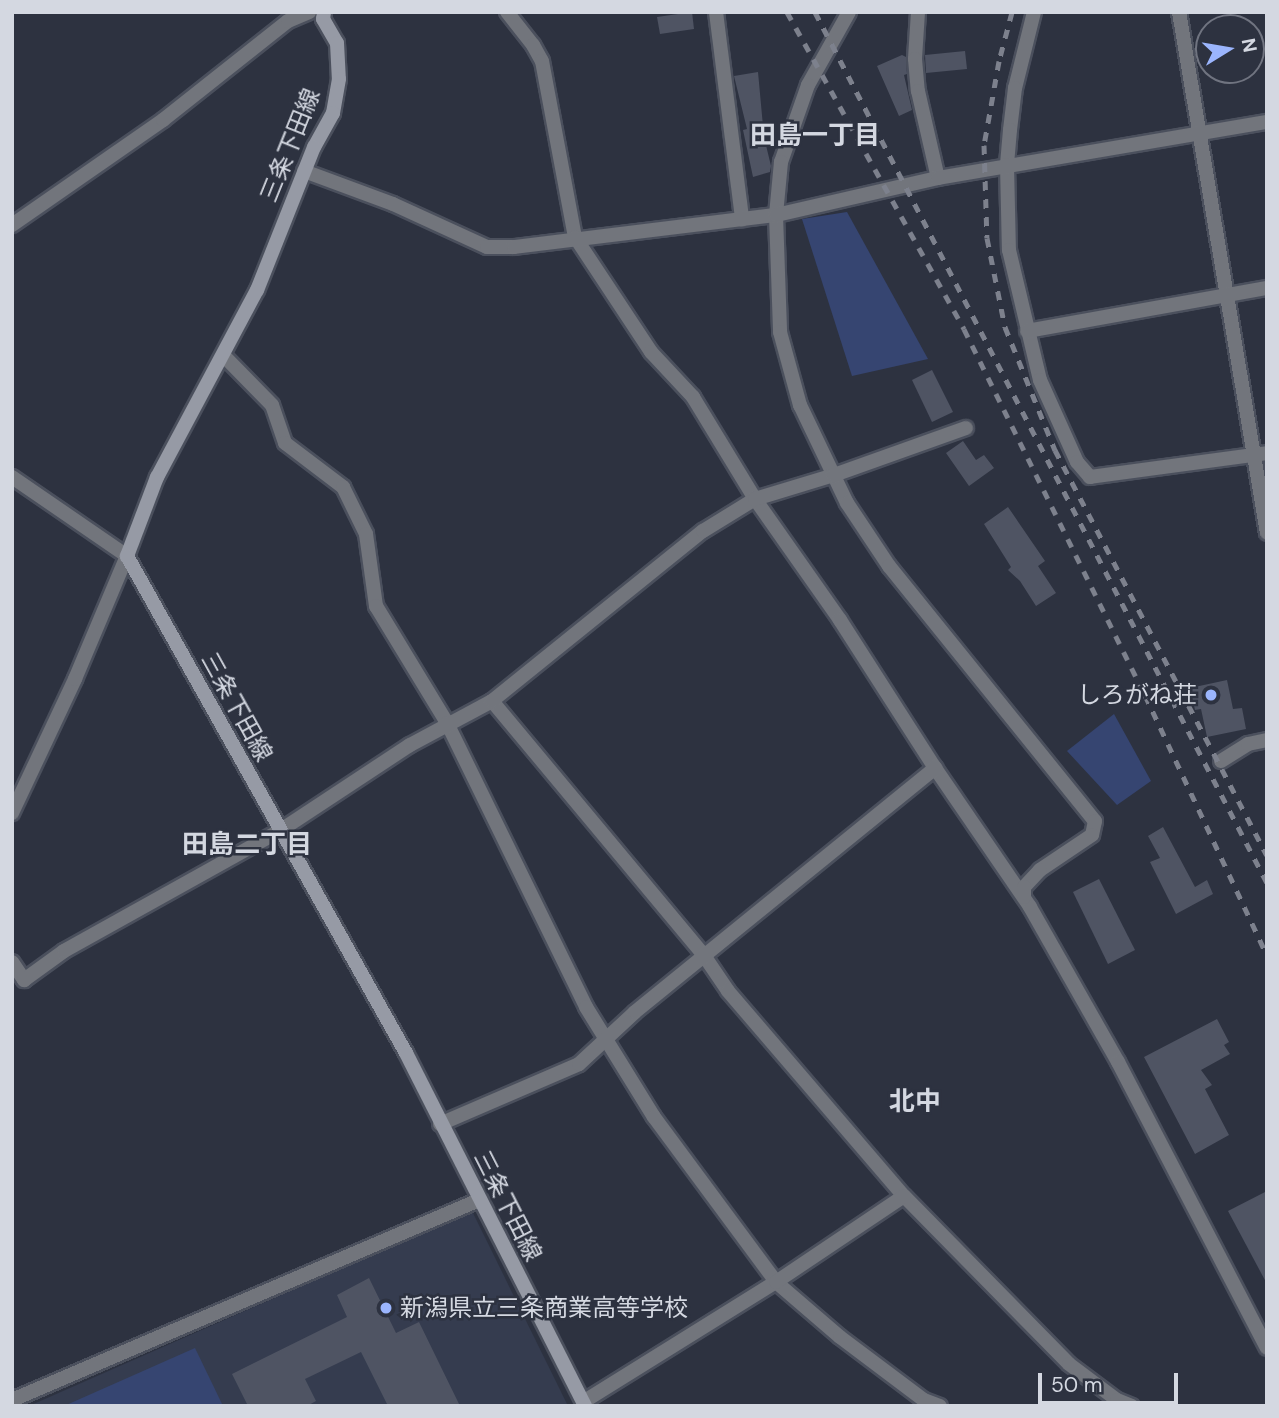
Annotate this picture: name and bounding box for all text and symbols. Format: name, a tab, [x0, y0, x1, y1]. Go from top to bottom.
north arrow	[1195, 14, 1265, 84]
text: N	[1236, 36, 1263, 54]
street label: 三条下田線	[254, 84, 326, 206]
district label: 田島一丁目	[750, 120, 880, 152]
street label: 三条下田線	[195, 648, 279, 766]
place label: しろがね荘	[1077, 681, 1197, 709]
marker: しろがね荘	[1203, 687, 1219, 703]
district label: 田島二丁目	[182, 829, 312, 861]
district label: 北中	[889, 1086, 941, 1118]
street label: 三条下田線	[468, 1146, 548, 1266]
place label: 新潟県立三条商業高等学校	[400, 1294, 688, 1322]
marker: 新潟県立三条商業高等学校	[378, 1300, 394, 1316]
scale bar	[1041, 1358, 1181, 1402]
text: 50 m	[1051, 1371, 1102, 1399]

